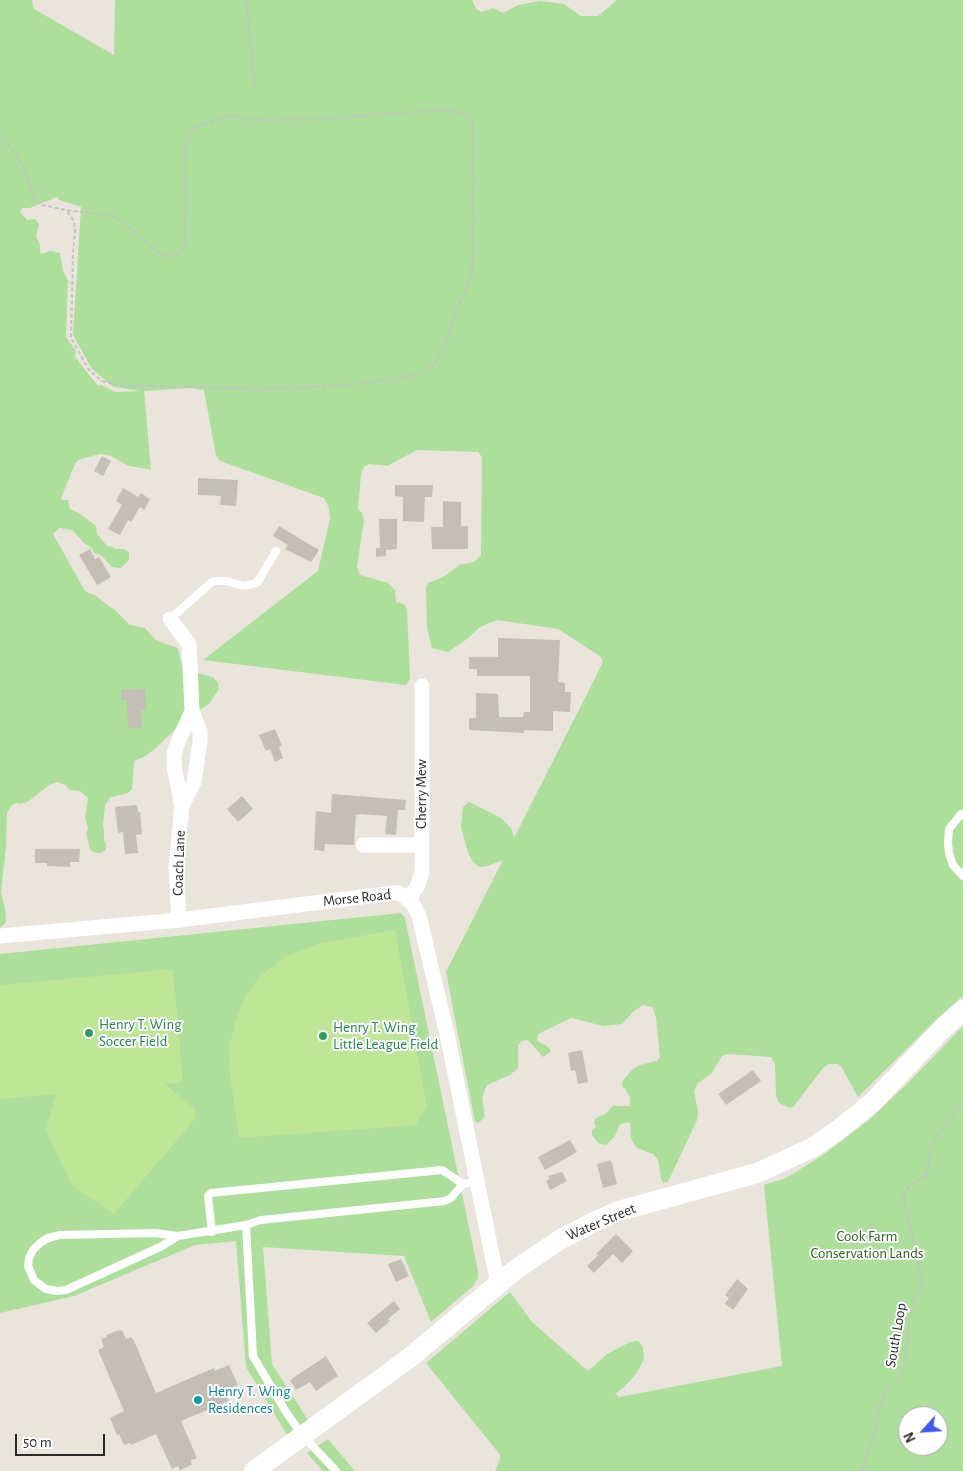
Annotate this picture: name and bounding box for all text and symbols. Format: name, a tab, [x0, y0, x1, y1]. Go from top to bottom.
street label: Cherry Mew	[412, 759, 430, 829]
street label: Coach Lane	[169, 830, 189, 896]
street label: Morse Road	[322, 885, 392, 911]
place label: Henry T. Wing Soccer Field	[99, 1015, 181, 1050]
place label: Henry T. Wing Little League Field	[333, 1018, 438, 1053]
marker: Henry T. Wing Soccer Field	[83, 1027, 95, 1039]
marker: Henry T. Wing Little League Field	[317, 1030, 329, 1042]
street label: Water Street	[564, 1199, 638, 1245]
park label: Cook Farm Conservation Lands	[811, 1227, 923, 1262]
street label: South Loop	[881, 1301, 911, 1369]
place label: Henry T. Wing Residences	[208, 1382, 290, 1417]
marker: Henry T. Wing Residences	[192, 1394, 204, 1406]
north arrow	[898, 1406, 948, 1456]
scale bar	[18, 1424, 108, 1456]
text: N	[902, 1430, 919, 1445]
text: 50 m	[23, 1435, 52, 1450]

